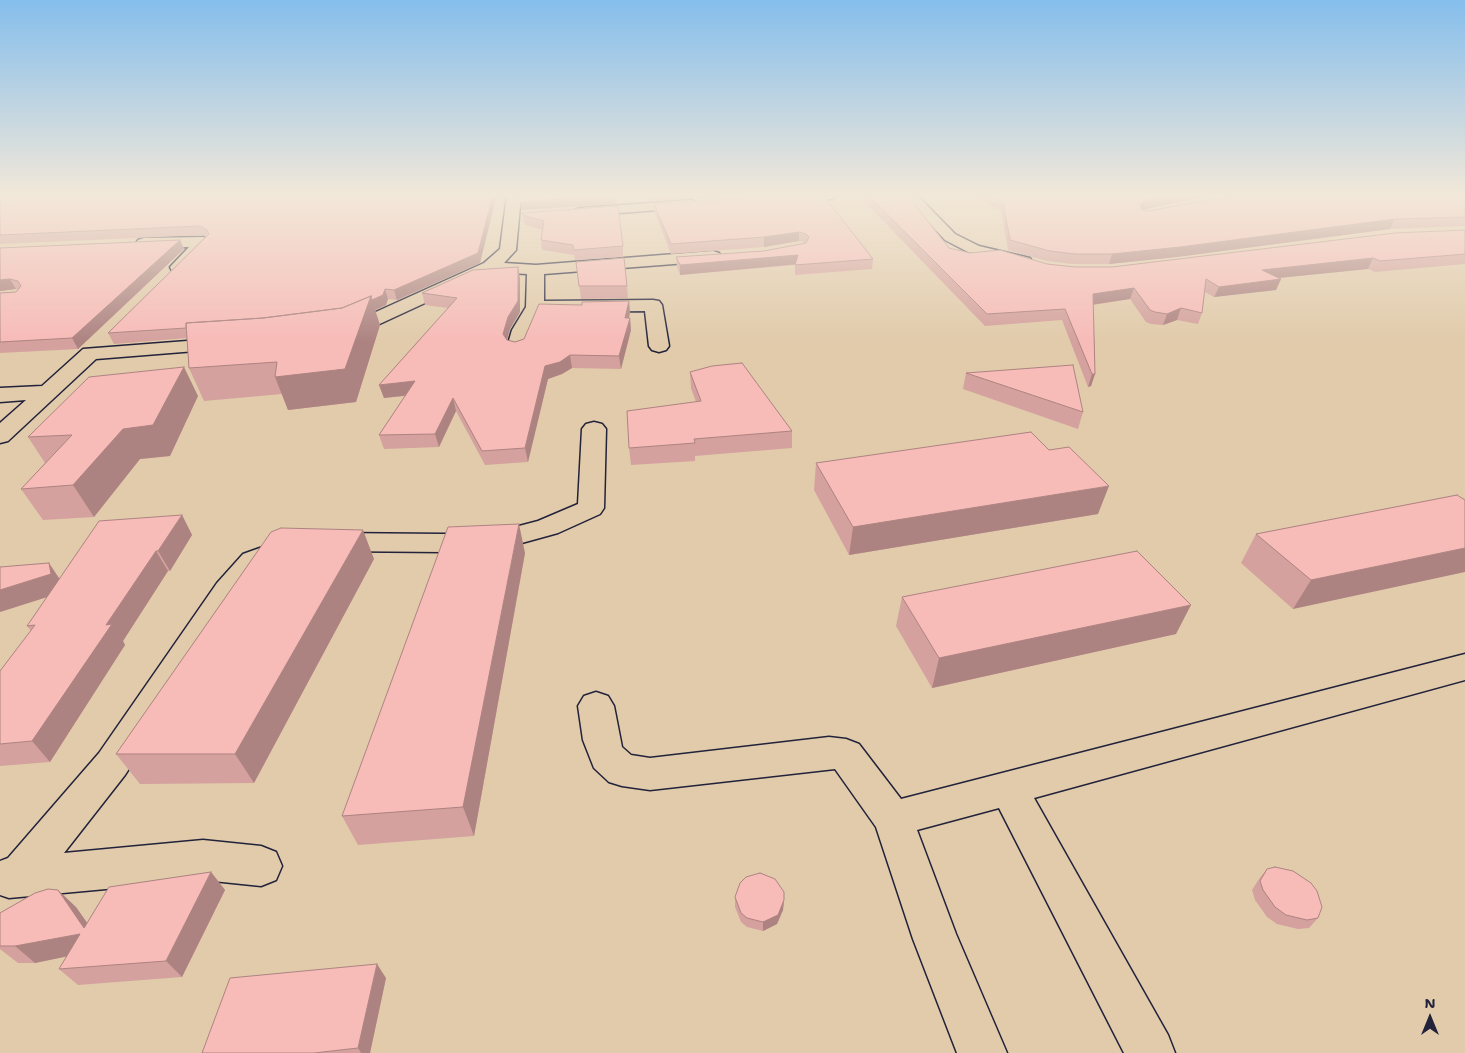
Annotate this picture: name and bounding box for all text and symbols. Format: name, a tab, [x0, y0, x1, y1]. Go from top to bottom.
north arrow	[1405, 993, 1455, 1043]
text: N	[1424, 994, 1436, 1012]

